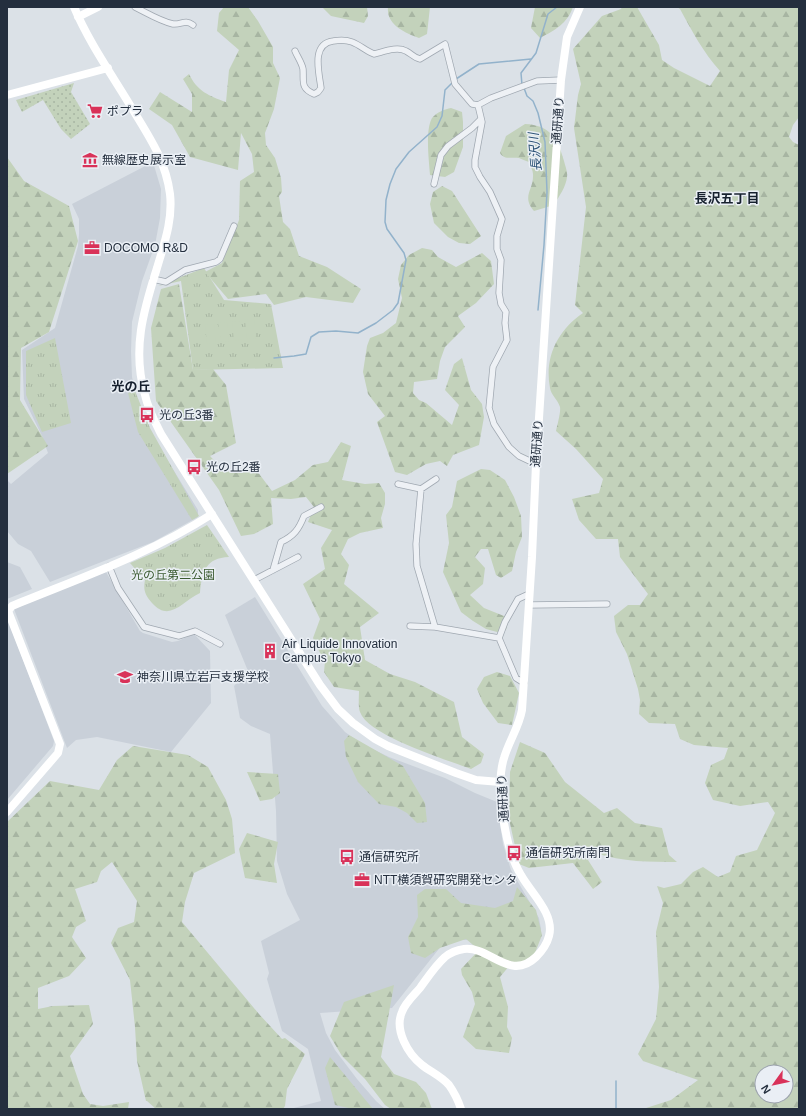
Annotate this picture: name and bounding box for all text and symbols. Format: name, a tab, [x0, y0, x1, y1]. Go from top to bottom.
street label: 通研通り	[549, 96, 567, 144]
supermarket icon: ポプラ	[86, 102, 104, 120]
place label: ポプラ	[107, 104, 143, 118]
water label: 長沢川	[526, 130, 544, 172]
museum icon: 無線歴史展示室	[81, 151, 99, 169]
place label: 無線歴史展示室	[102, 153, 186, 167]
district label: 長沢五丁目	[694, 191, 760, 206]
office icon: DOCOMO R&D	[83, 239, 101, 257]
place label: DOCOMO R&D	[104, 241, 188, 255]
district label: 光の丘	[111, 379, 151, 394]
bus stop icon: 光の丘3番	[138, 406, 156, 424]
place label: 光の丘3番	[159, 408, 214, 422]
street label: 通研通り	[528, 419, 546, 467]
bus stop icon: 光の丘2番	[185, 458, 203, 476]
place label: 光の丘2番	[206, 460, 261, 474]
park label: 光の丘第二公園	[131, 568, 215, 582]
place label: Air Liquide Innovation Campus Tokyo	[282, 637, 397, 665]
building icon: Air Liquide Innovation Campus Tokyo	[261, 642, 279, 660]
school or university icon: 神奈川県立岩戸支援学校	[116, 668, 134, 686]
place label: 神奈川県立岩戸支援学校	[137, 670, 269, 684]
street label: 通研通り	[495, 774, 511, 822]
bus stop icon: 通信研究所南門	[505, 844, 523, 862]
place label: 通信研究所南門	[526, 846, 610, 860]
bus stop icon: 通信研究所	[338, 848, 356, 866]
place label: 通信研究所	[359, 850, 419, 864]
office icon: NTT横須賀研究開発センタ	[353, 871, 371, 889]
place label: NTT横須賀研究開発センタ	[374, 873, 517, 887]
north arrow	[754, 1064, 794, 1104]
text: N	[758, 1083, 773, 1096]

